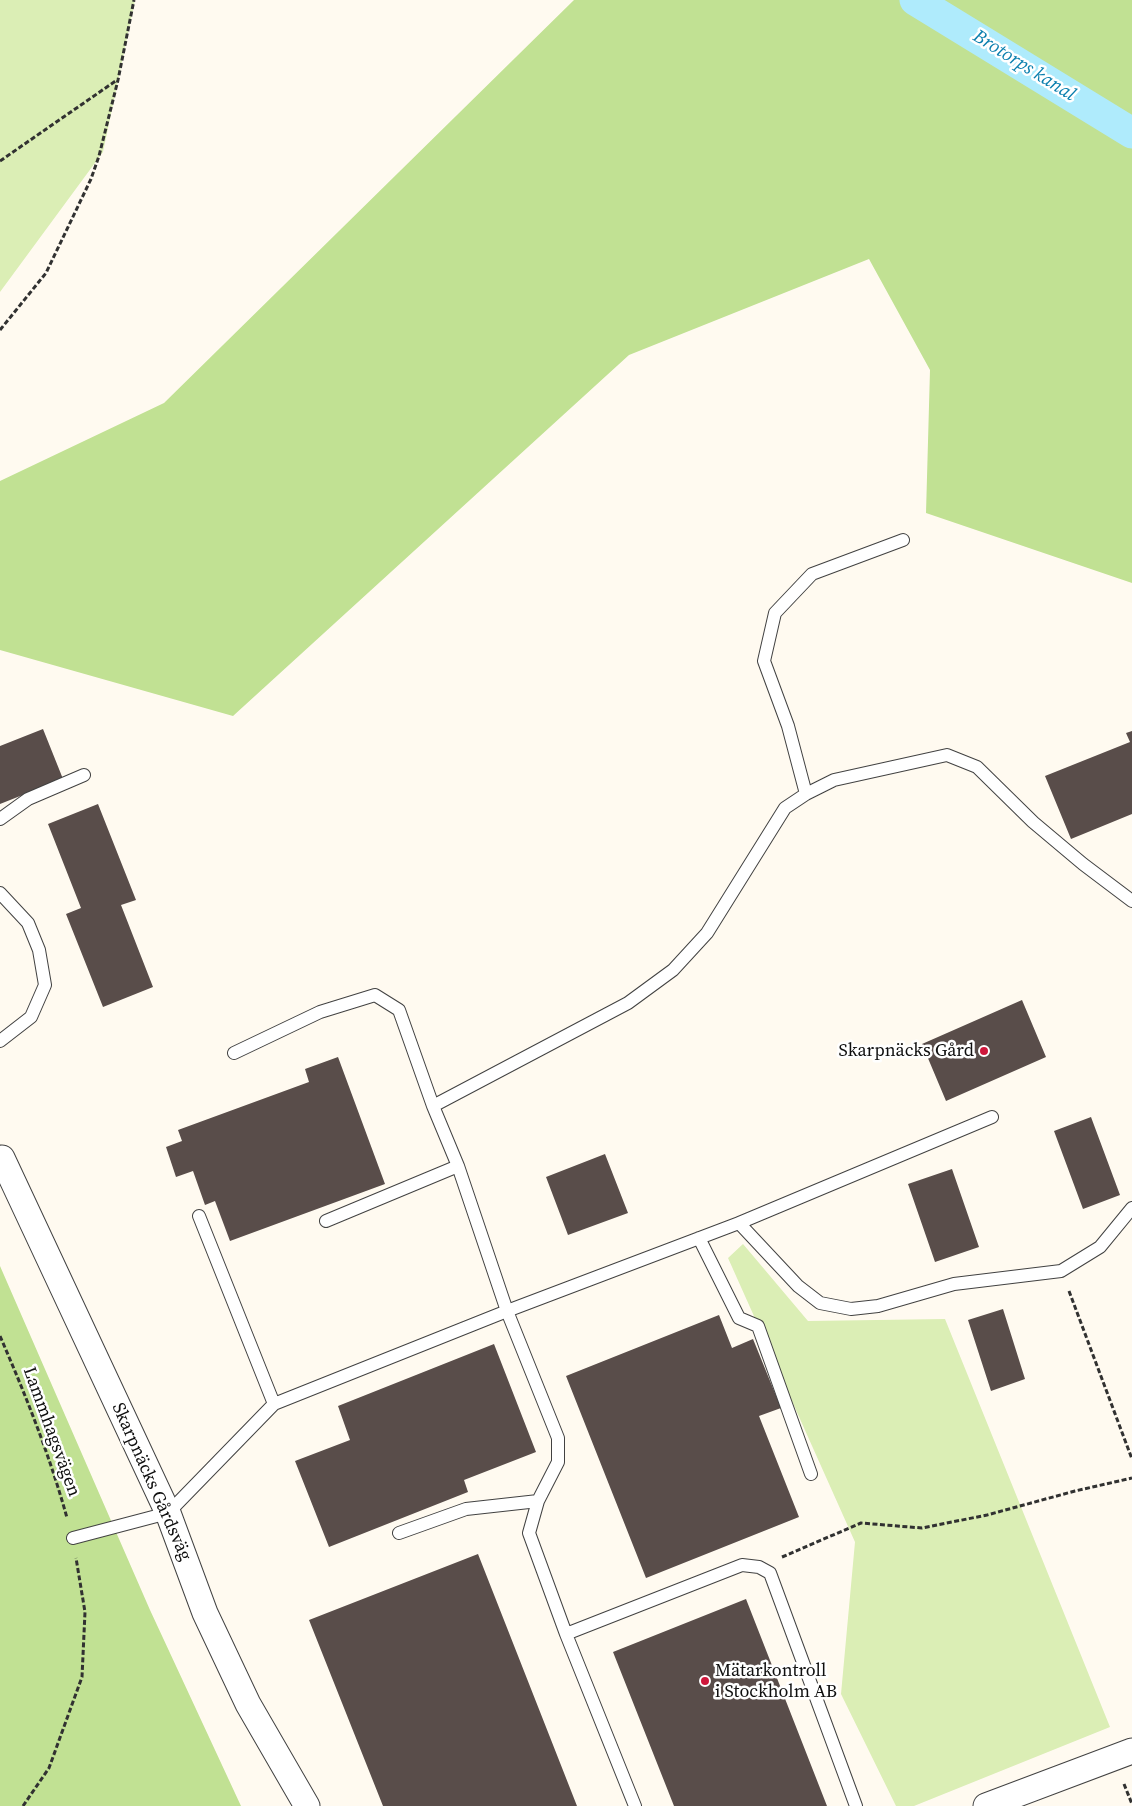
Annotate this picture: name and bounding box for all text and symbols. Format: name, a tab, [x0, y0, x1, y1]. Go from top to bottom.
water label: Brotorps kanal	[969, 25, 1079, 107]
place label: Skarpnäcks Gård	[839, 1040, 974, 1062]
marker: Skarpnäcks Gård	[978, 1045, 990, 1057]
street label: Lammhagsvägen	[18, 1364, 84, 1500]
street label: Skarpnäcks Gårdsväg	[107, 1400, 195, 1564]
place label: Mätarkontroll i Stockholm AB	[715, 1660, 837, 1702]
marker: Mätarkontroll i Stockholm AB	[699, 1675, 711, 1687]

